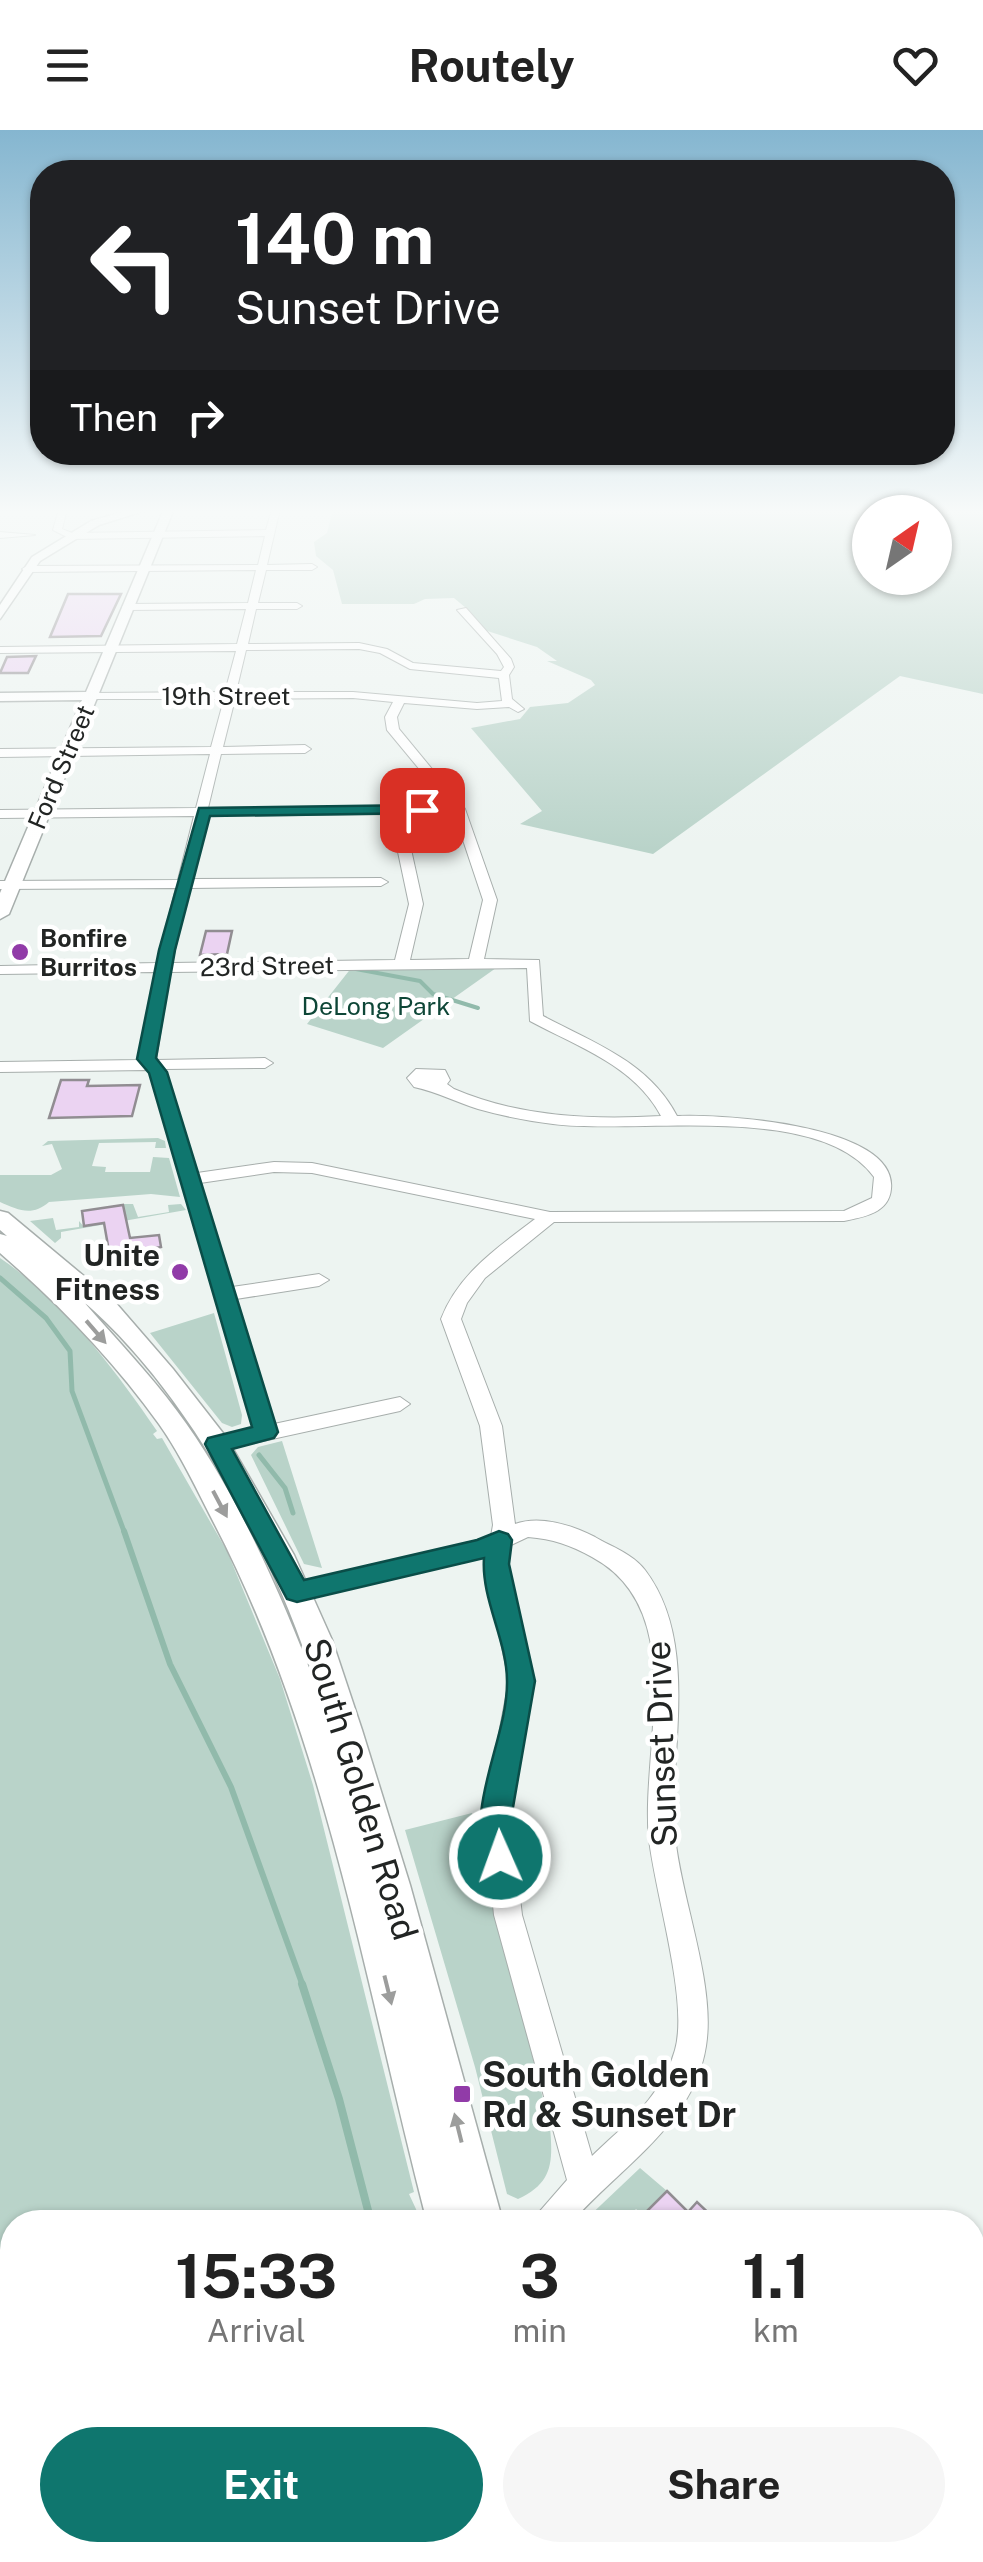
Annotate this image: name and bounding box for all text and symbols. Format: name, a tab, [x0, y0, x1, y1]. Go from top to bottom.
icon: menu	[40, 38, 95, 93]
icon: heart	[888, 38, 943, 93]
text: Routely	[409, 39, 574, 92]
text: 140 m	[235, 197, 434, 280]
icon: left	[70, 200, 200, 330]
text: Sunset Drive	[235, 281, 501, 334]
icon: right	[178, 390, 233, 445]
text: Then	[70, 395, 158, 440]
north arrow	[852, 495, 952, 595]
map controls	[852, 495, 952, 595]
street label: 19th Street	[161, 681, 291, 711]
street label: Ford Street	[21, 700, 101, 834]
pin	[380, 768, 465, 853]
icon: arrive	[395, 783, 450, 838]
place label: Bonfire Burritos	[40, 923, 137, 982]
marker: Bonfire Burritos	[9, 941, 31, 963]
street label: 23rd Street	[200, 950, 334, 982]
park label: DeLong Park	[302, 991, 450, 1021]
place label: Unite Fitness	[55, 1237, 160, 1307]
marker: Unite Fitness	[169, 1261, 191, 1283]
one-way arrow	[84, 1319, 106, 1344]
one-way arrow	[211, 1489, 228, 1518]
street label: South Golden Road	[296, 1633, 426, 1945]
street label: Sunset Drive	[637, 1640, 685, 1848]
position arrow	[448, 1805, 552, 1909]
one-way arrow	[381, 1975, 396, 2006]
place label: South Golden Rd & Sunset Dr	[482, 2054, 736, 2135]
marker: South Golden Rd & Sunset Dr	[451, 2083, 473, 2105]
one-way arrow	[450, 2112, 466, 2143]
text: 15:33	[175, 2241, 337, 2312]
text: 3	[520, 2241, 560, 2312]
text: 1.1	[742, 2241, 810, 2312]
text: Arrival	[207, 2312, 306, 2349]
text: min	[513, 2312, 567, 2349]
text: km	[753, 2312, 799, 2349]
button: Exit	[40, 2427, 483, 2542]
button: Share	[503, 2427, 945, 2542]

